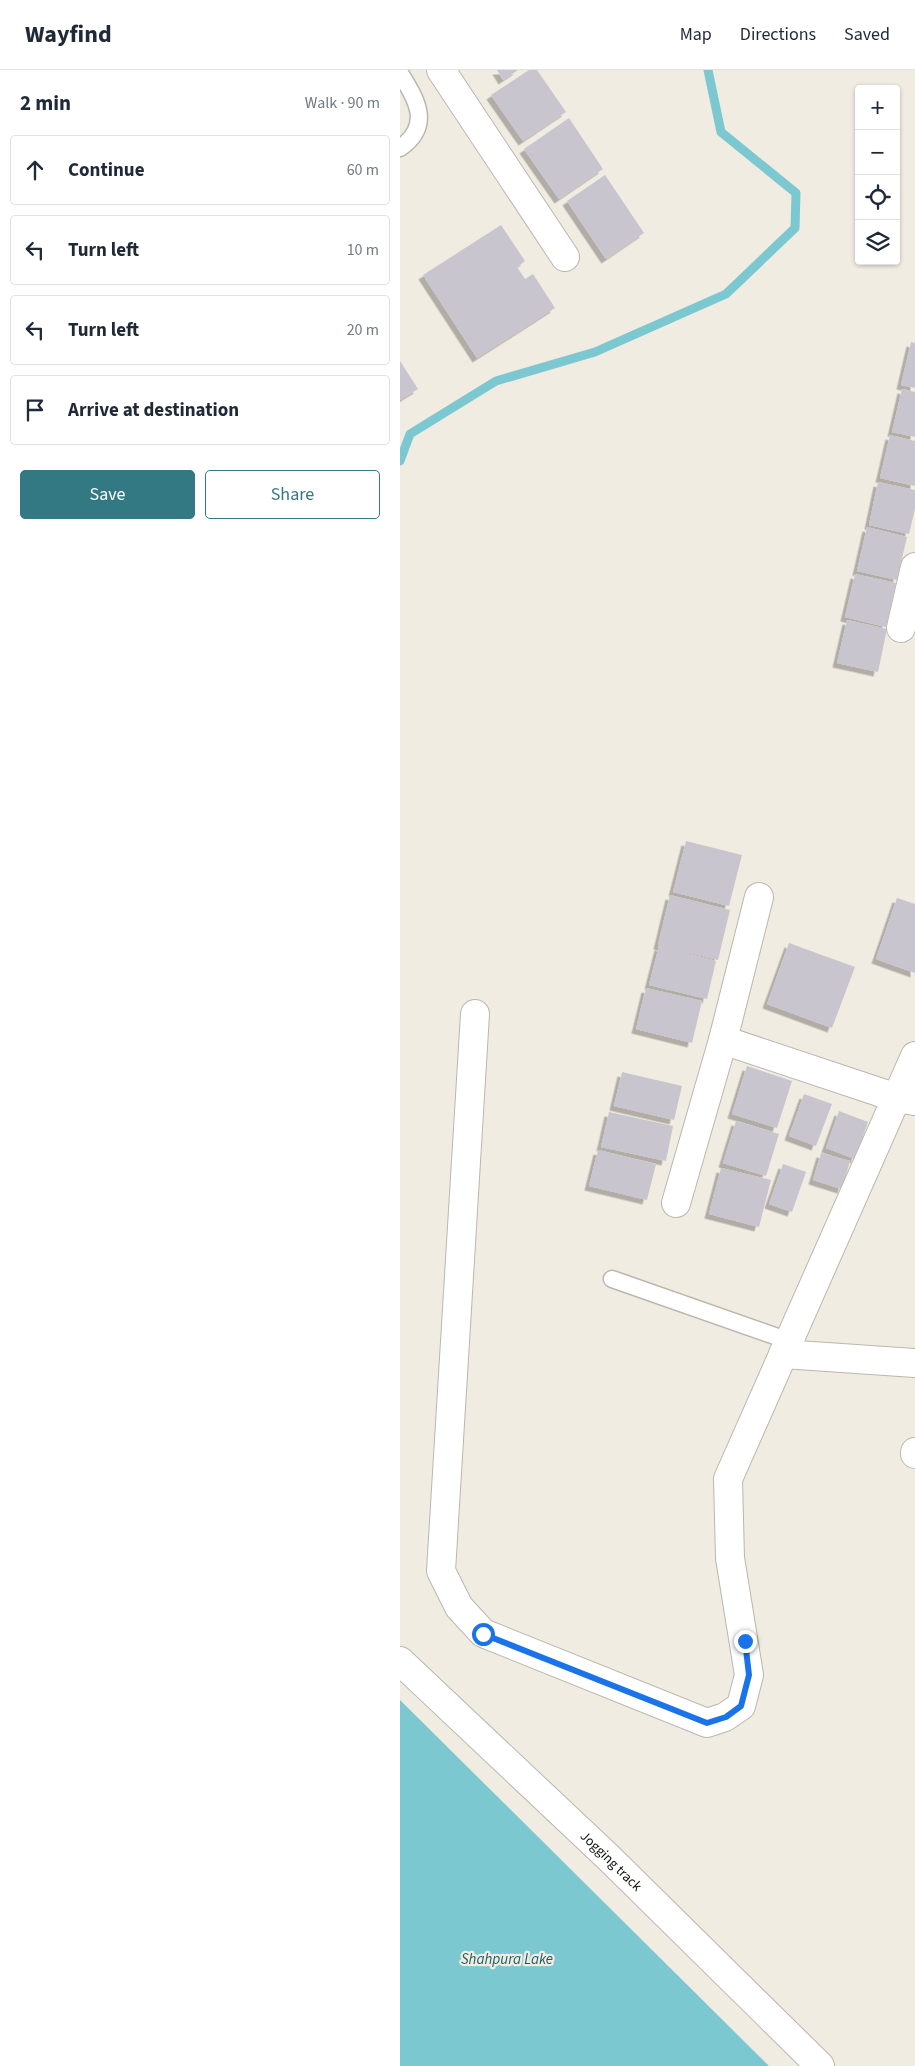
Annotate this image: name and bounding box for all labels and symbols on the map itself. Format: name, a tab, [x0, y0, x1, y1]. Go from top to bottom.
route start	[472, 1623, 495, 1646]
route end	[734, 1630, 757, 1653]
street label: Jogging track	[575, 1827, 646, 1896]
water label: Shahpura Lake	[461, 1949, 553, 1970]

